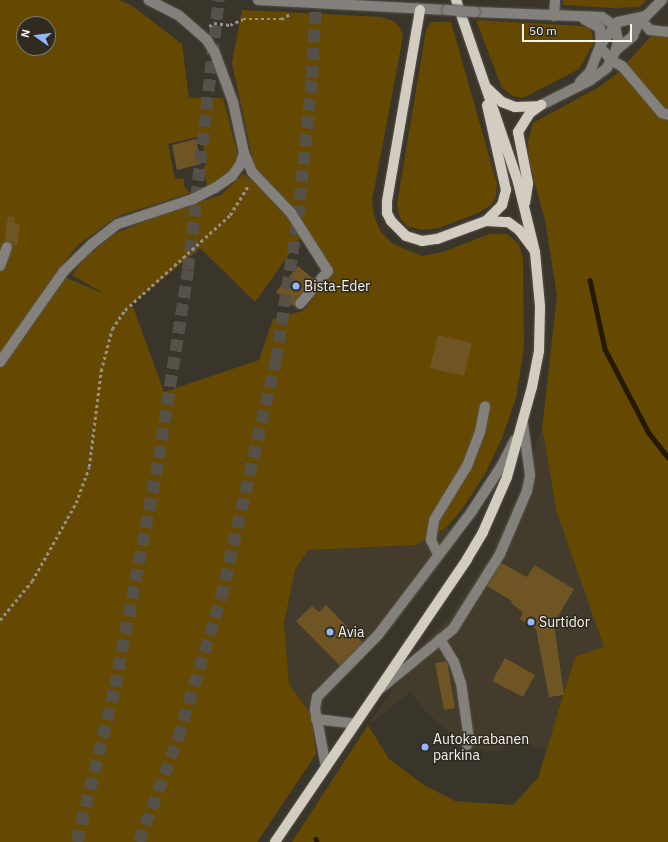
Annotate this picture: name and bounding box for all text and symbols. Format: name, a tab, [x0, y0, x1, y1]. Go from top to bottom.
north arrow	[16, 16, 56, 56]
scale bar	[524, 16, 634, 42]
text: 50 m	[529, 23, 557, 38]
text: N	[18, 28, 33, 39]
place label: Bista-Eder	[304, 278, 370, 294]
marker: Bista-Eder	[291, 281, 301, 291]
place label: Surtidor	[539, 614, 590, 630]
marker: Surtidor	[526, 617, 536, 627]
place label: Avia	[338, 624, 365, 640]
marker: Avia	[325, 627, 335, 637]
place label: Autokarabanen parkina	[433, 731, 529, 764]
marker: Autokarabanen parkina	[420, 742, 430, 752]

